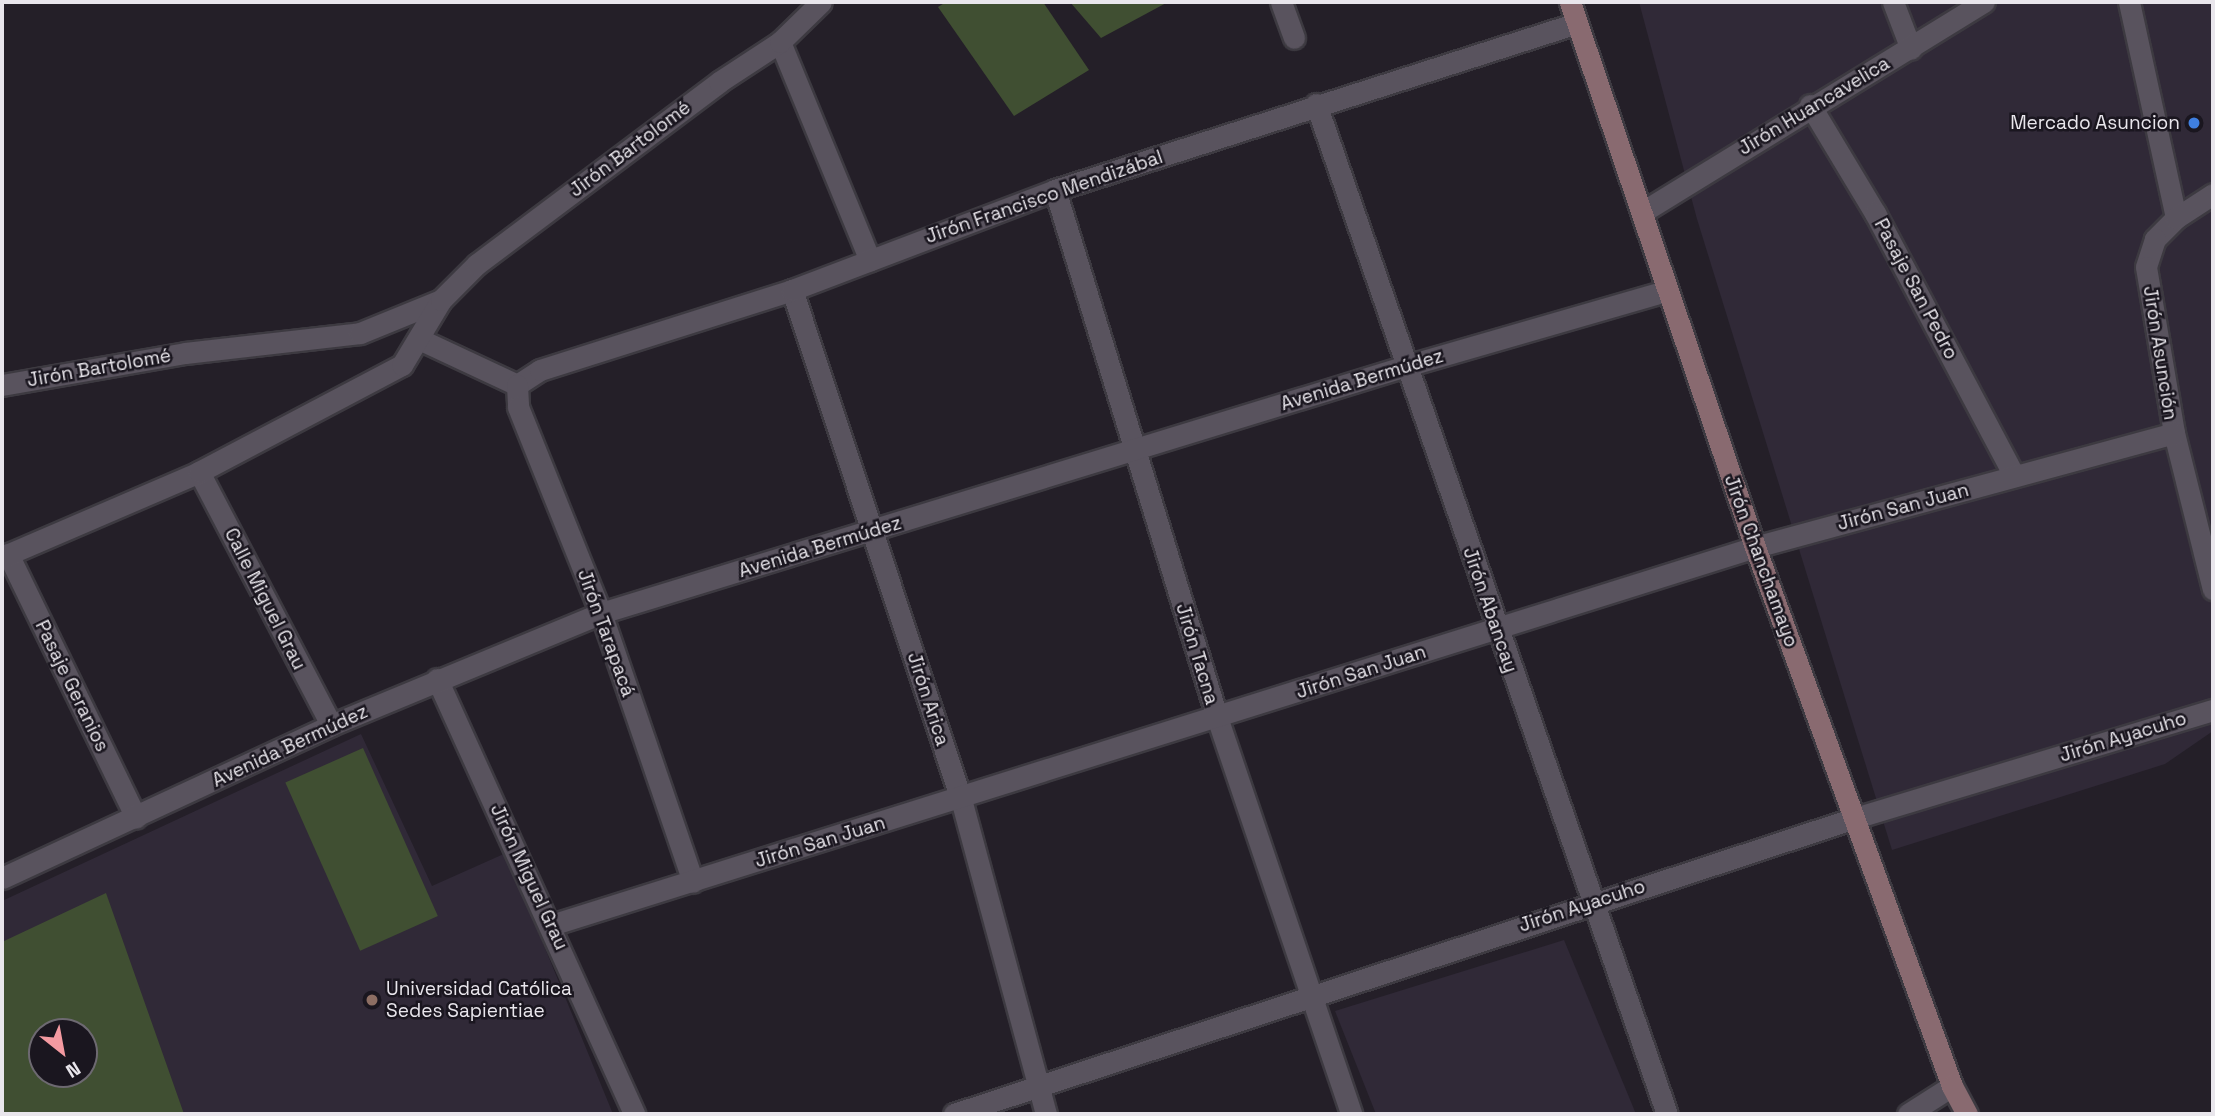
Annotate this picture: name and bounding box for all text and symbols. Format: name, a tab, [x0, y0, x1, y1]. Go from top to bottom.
street label: Jirón Huancavelica	[1734, 52, 1894, 160]
street label: Jirón Bartolomé	[565, 96, 695, 202]
place label: Mercado Asuncion	[2010, 112, 2180, 134]
marker: Mercado Asuncion	[2186, 115, 2202, 131]
street label: Jirón Francisco Mendizábal	[922, 146, 1166, 248]
street label: Pasaje San Pedro	[1869, 215, 1963, 363]
street label: Jirón Asunción	[2138, 284, 2182, 422]
street label: Jirón Bartolomé	[25, 344, 173, 392]
street label: Avenida Bermúdez	[1278, 344, 1446, 416]
street label: Jirón Chanchamayo	[1719, 472, 1803, 650]
street label: Jirón San Juan	[1835, 479, 1971, 535]
street label: Avenida Bermúdez	[736, 511, 904, 583]
street label: Calle Miguel Grau	[219, 524, 311, 674]
street label: Jirón Abancay	[1458, 544, 1522, 676]
street label: Jirón Tarapacá	[572, 566, 640, 700]
street label: Jirón Tacna	[1171, 600, 1223, 708]
street label: Pasaje Geranios	[30, 617, 114, 755]
street label: Jirón San Juan	[1293, 640, 1429, 704]
street label: Jirón Arica	[902, 649, 954, 749]
street label: Avenida Bermúdez	[209, 700, 371, 792]
street label: Jirón Ayacuho	[2057, 707, 2189, 767]
street label: Jirón Miguel Grau	[485, 800, 573, 954]
street label: Jirón San Juan	[752, 811, 888, 873]
street label: Jirón Ayacuho	[1516, 875, 1648, 937]
place label: Universidad Católica Sedes Sapientiae	[386, 978, 572, 1022]
marker: Universidad Católica Sedes Sapientiae	[364, 992, 380, 1008]
north arrow	[28, 1018, 98, 1088]
text: N	[61, 1056, 85, 1084]

